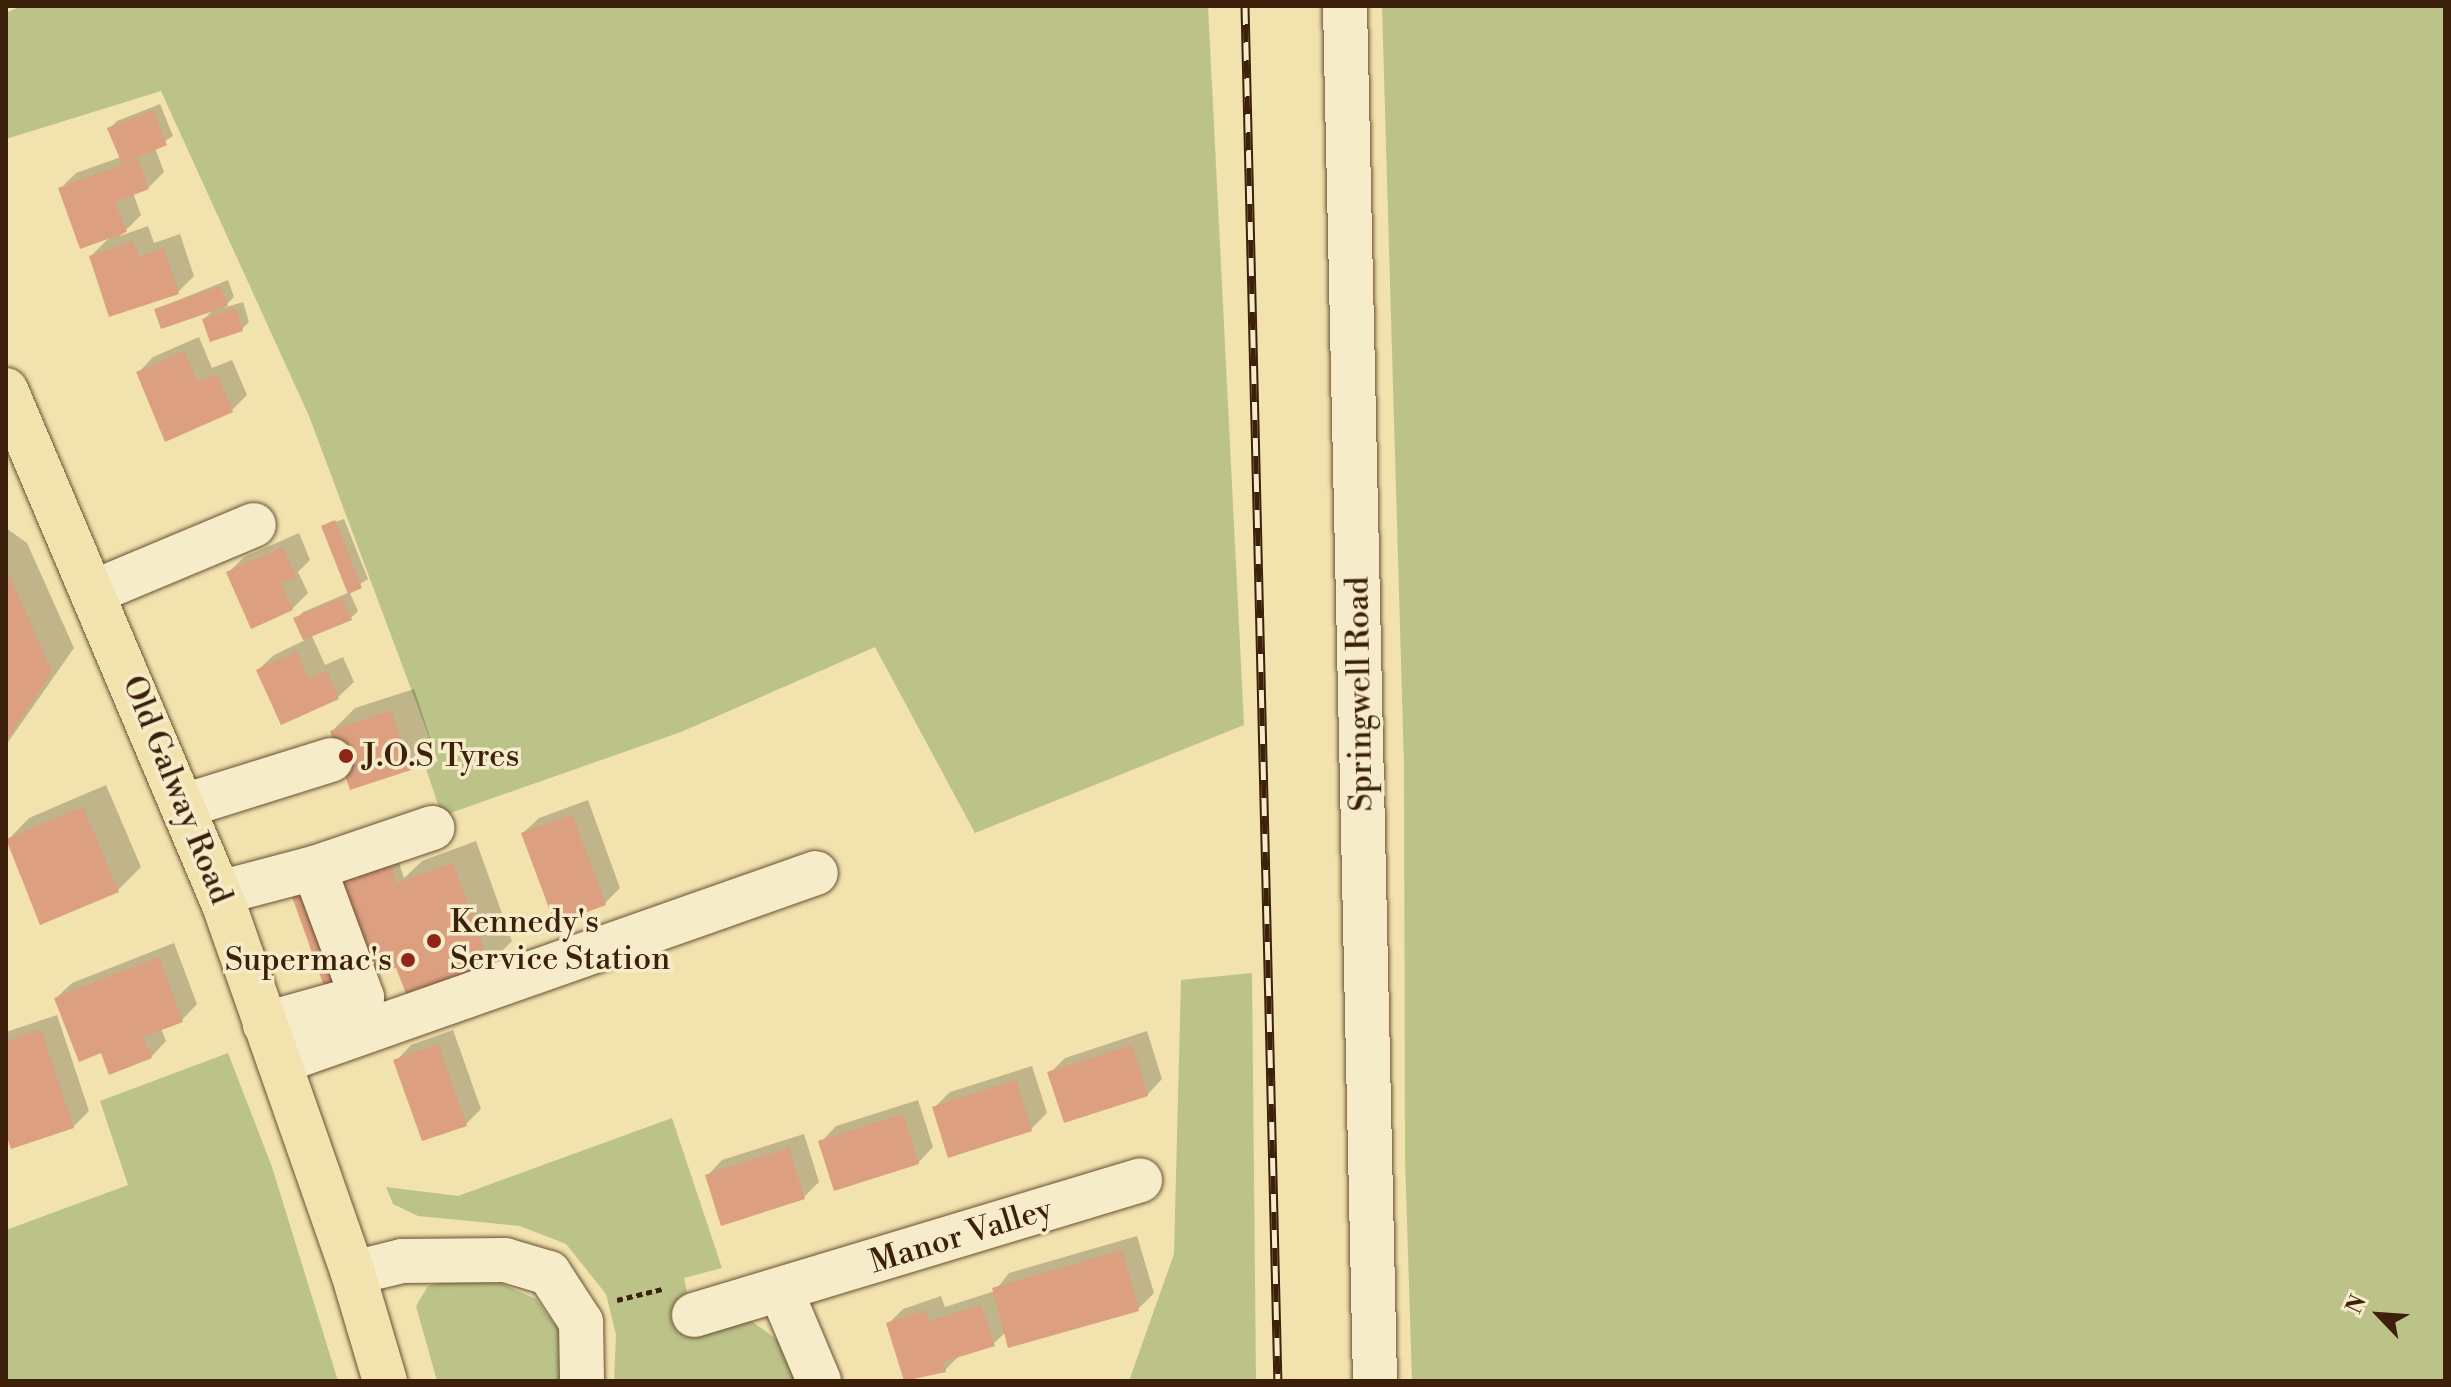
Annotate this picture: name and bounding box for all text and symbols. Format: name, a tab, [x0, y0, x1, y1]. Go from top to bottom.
street label: Springwell Road	[1339, 576, 1381, 812]
street label: Old Galway Road	[114, 670, 240, 910]
place label: J.O.S Tyres	[362, 737, 519, 775]
marker: J.O.S Tyres	[337, 747, 355, 765]
place label: Kennedy's Service Station	[450, 904, 670, 979]
marker: Kennedy's Service Station	[425, 932, 443, 950]
place label: Supermac's	[225, 941, 392, 979]
marker: Supermac's	[399, 951, 417, 969]
street label: Manor Valley	[865, 1190, 1057, 1282]
north arrow	[2339, 1275, 2419, 1355]
text: N	[2341, 1291, 2373, 1318]

